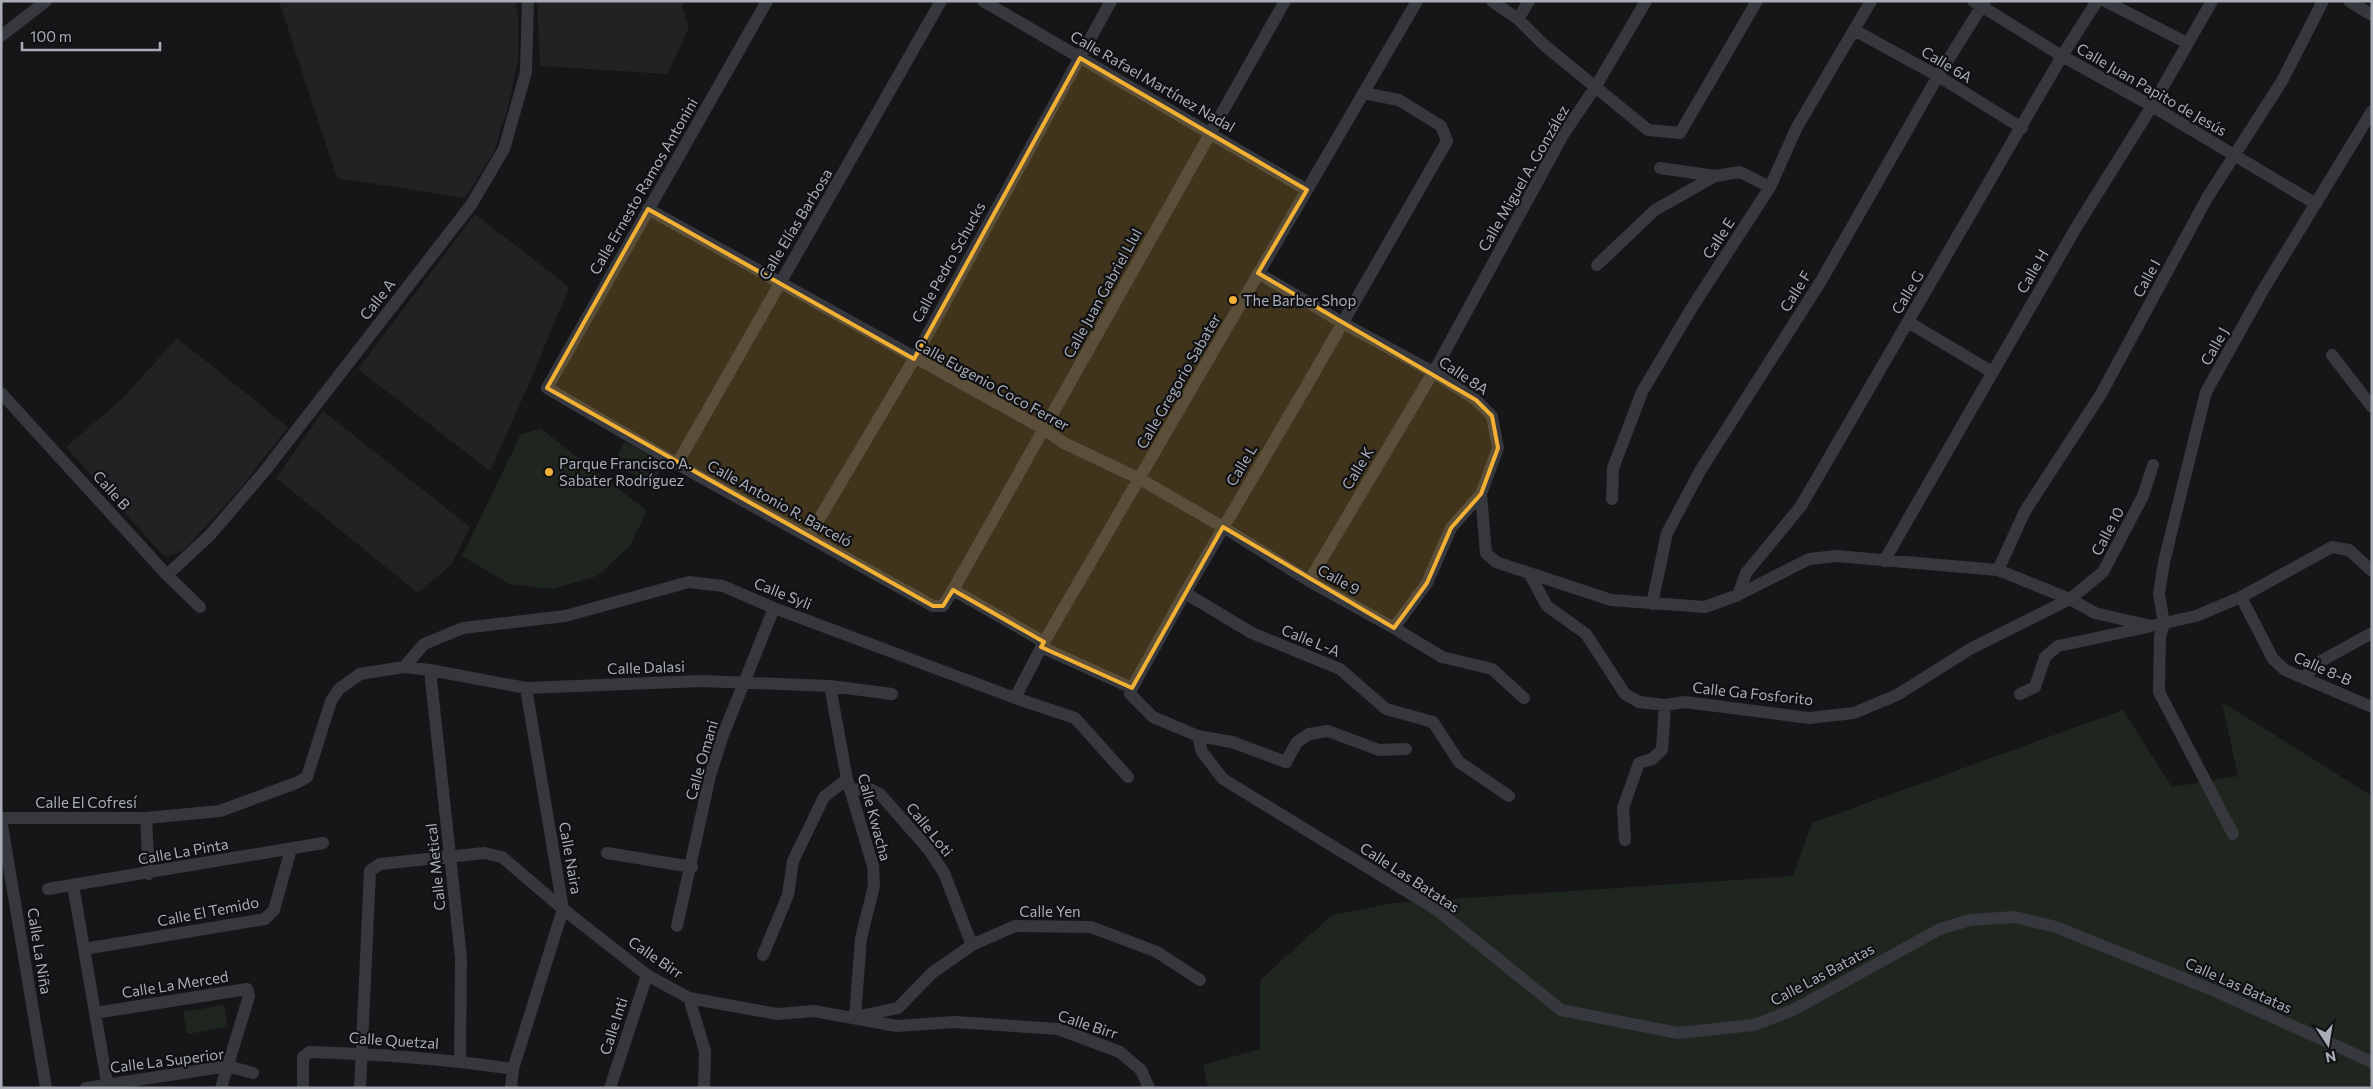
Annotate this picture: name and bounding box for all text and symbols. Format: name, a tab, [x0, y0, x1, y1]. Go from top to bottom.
scale bar	[22, 20, 160, 52]
street label: Calle Rafael Martínez Nadal	[1068, 26, 1238, 136]
text: 100 m	[30, 27, 72, 45]
street label: Calle Juan Papito de Jesús	[2074, 39, 2230, 139]
street label: Calle 6A	[1919, 42, 1975, 86]
street label: Calle Ernesto Ramos Antonini	[585, 95, 701, 277]
street label: Calle Miguel A. González	[1474, 102, 1572, 254]
street label: Calle Elías Barbosa	[755, 165, 835, 283]
street label: Calle Pedro Schucks	[907, 198, 989, 326]
street label: Calle E	[1698, 214, 1738, 262]
street label: Calle Juan Gabriel Llul	[1059, 225, 1145, 361]
street label: Calle H	[2012, 246, 2052, 296]
street label: Calle I	[2128, 256, 2164, 300]
street label: Calle F	[1775, 267, 1815, 315]
street label: Calle G	[1887, 267, 1927, 317]
street label: Calle A	[355, 275, 399, 323]
place label: The Barber Shop	[1243, 291, 1357, 309]
marker: The Barber Shop	[1227, 294, 1239, 306]
street label: Calle Gregorio Sabater	[1132, 310, 1224, 452]
street label: Calle J	[2196, 324, 2232, 368]
street label: Calle Eugenio Coco Ferrer	[911, 334, 1073, 434]
street label: Calle 8A	[1436, 352, 1492, 398]
street label: Calle L	[1222, 441, 1261, 489]
street label: Calle K	[1337, 443, 1377, 493]
place label: Parque Francisco A. Sabater Rodríguez	[559, 454, 692, 489]
street label: Calle Antonio R. Barceló	[705, 456, 855, 550]
marker: Parque Francisco A. Sabater Rodríguez	[543, 466, 555, 478]
street label: Calle B	[90, 467, 134, 513]
street label: Calle 10	[2087, 503, 2127, 559]
street label: Calle 9	[1315, 560, 1363, 598]
street label: Calle Syli	[752, 573, 814, 613]
street label: Calle L-A	[1279, 620, 1343, 660]
street label: Calle 8-B	[2291, 647, 2355, 689]
street label: Calle Dalasi	[607, 657, 685, 677]
street label: Calle Ga Fosforito	[1692, 678, 1814, 708]
street label: Calle Omani	[681, 718, 721, 802]
street label: Calle Kwacha	[855, 771, 895, 863]
street label: Calle El Cofresí	[35, 793, 138, 811]
street label: Calle Loti	[903, 798, 957, 860]
street label: Calle Naira	[556, 820, 586, 896]
street label: Calle Metical	[421, 822, 449, 912]
street label: Calle La Pinta	[136, 834, 230, 868]
street label: Calle Las Batatas	[1357, 838, 1463, 916]
street label: Calle El Temido	[156, 892, 260, 930]
street label: Calle Yen	[1019, 902, 1081, 920]
street label: Calle La Niña	[24, 906, 56, 996]
street label: Calle Birr	[625, 932, 687, 982]
street label: Calle Las Batatas	[1767, 939, 1877, 1009]
street label: Calle Las Batatas	[2183, 953, 2295, 1017]
street label: Calle La Merced	[120, 967, 230, 1001]
street label: Calle Inti	[595, 995, 631, 1057]
street label: Calle Birr	[1056, 1006, 1120, 1042]
north arrow	[2303, 1019, 2353, 1069]
street label: Calle Quetzal	[348, 1028, 440, 1052]
street label: Calle La Superior	[109, 1044, 225, 1076]
text: N	[2324, 1048, 2338, 1067]

